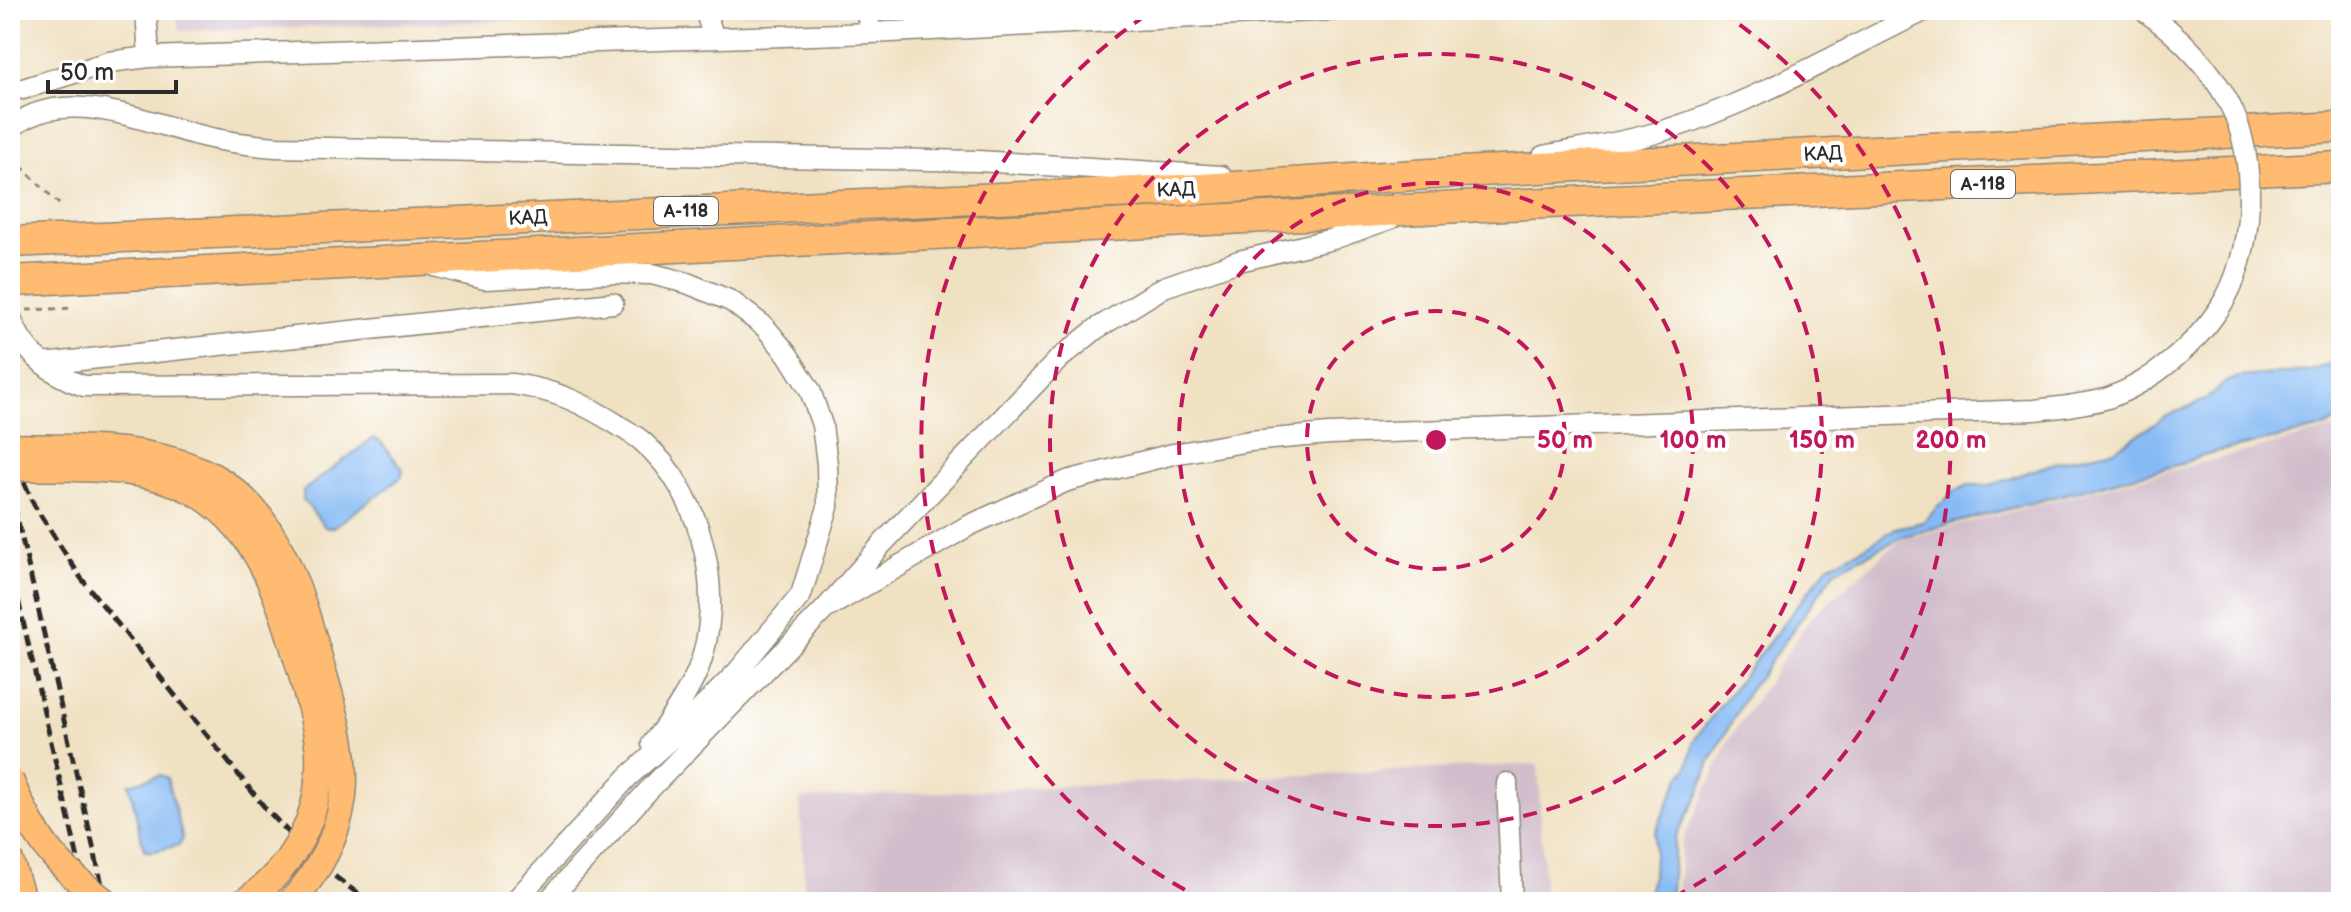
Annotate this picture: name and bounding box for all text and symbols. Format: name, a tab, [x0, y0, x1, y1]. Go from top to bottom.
scale bar	[48, 44, 176, 94]
text: 50 m	[60, 58, 114, 87]
street label: КАД	[1803, 141, 1843, 167]
road number: А-118	[1951, 170, 2015, 198]
street label: КАД	[1156, 177, 1196, 203]
road number: А-118	[654, 197, 718, 225]
street label: КАД	[508, 205, 548, 231]
centre of rings	[1422, 426, 1450, 454]
text: 50 m	[1537, 426, 1593, 455]
text: 100 m	[1660, 426, 1726, 455]
text: 150 m	[1789, 426, 1855, 455]
text: 200 m	[1916, 426, 1986, 455]

